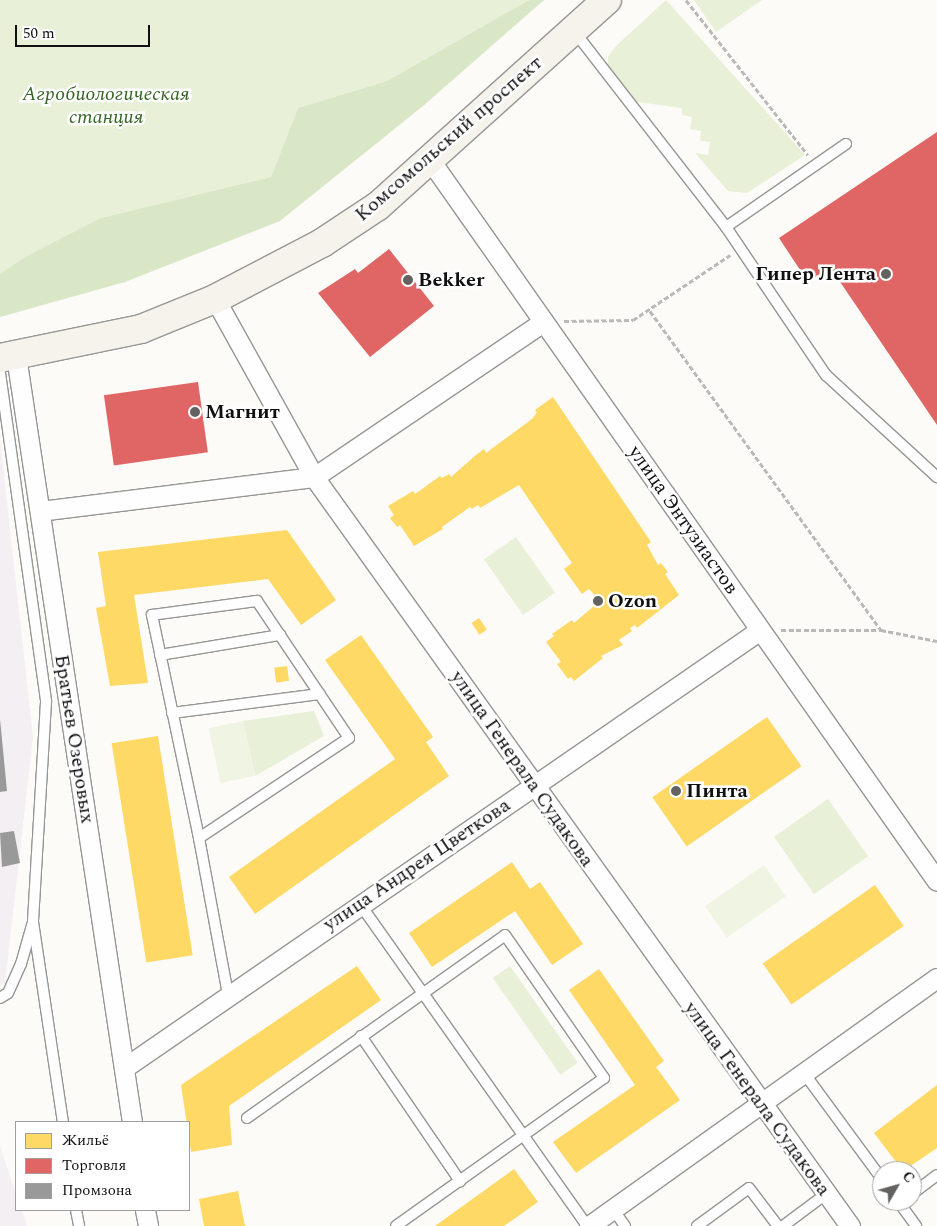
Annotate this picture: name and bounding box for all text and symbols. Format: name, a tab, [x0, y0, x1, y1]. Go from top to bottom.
scale bar	[18, 15, 152, 47]
text: 50 m	[23, 22, 55, 45]
street label: Комсомольский проспект	[350, 51, 548, 227]
park label: Агробиологическая станция	[23, 83, 189, 130]
place label: Гипер Лента	[755, 262, 876, 286]
place label: Bekker	[418, 268, 484, 292]
marker: Гипер Лента	[880, 268, 892, 280]
marker: Bekker	[402, 274, 414, 286]
place label: Магнит	[205, 400, 280, 424]
marker: Магнит	[189, 406, 201, 418]
street label: улица Энтузиастов	[623, 441, 743, 599]
place label: Ozon	[608, 589, 657, 613]
marker: Ozon	[592, 595, 604, 607]
street label: Братьев Озеровых	[49, 653, 99, 825]
street label: улица Генерала Судакова	[445, 666, 599, 872]
place label: Пинта	[686, 779, 748, 803]
marker: Пинта	[670, 785, 682, 797]
street label: улица Андрея Цветкова	[319, 793, 515, 937]
street label: улица Генерала Судакова	[678, 997, 836, 1201]
legend	[15, 1121, 190, 1211]
text: Жильё	[62, 1129, 109, 1152]
text: Торговля	[62, 1154, 126, 1177]
north arrow	[872, 1161, 922, 1211]
text: С	[897, 1167, 920, 1187]
text: Промзона	[62, 1179, 132, 1202]

